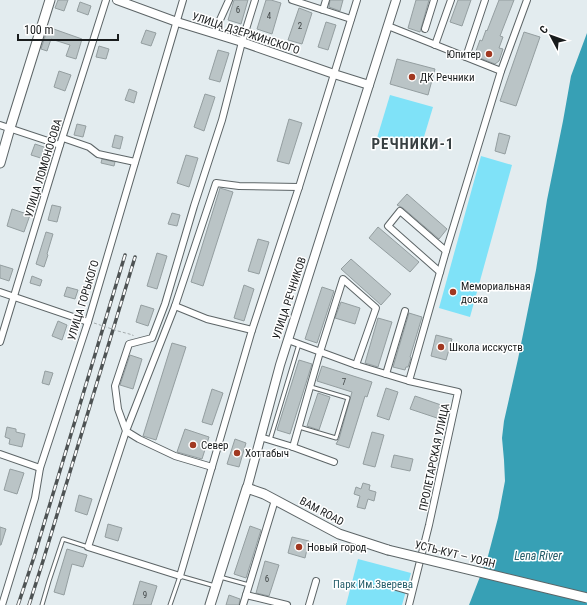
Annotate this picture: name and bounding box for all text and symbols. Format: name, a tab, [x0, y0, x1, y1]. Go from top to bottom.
house number: 6	[236, 5, 240, 15]
street label: УЛИЦА ДЗЕРЖИНСКОГО	[190, 10, 301, 57]
house number: 4	[267, 11, 272, 21]
scale bar	[18, 16, 118, 42]
north arrow	[531, 16, 571, 56]
house number: 2	[298, 21, 303, 31]
text: 100 m	[24, 23, 54, 37]
text: С	[537, 23, 551, 36]
place label: Юпитер	[447, 48, 481, 61]
marker: Юпитер	[484, 49, 494, 59]
place label: ДК Речники	[420, 71, 475, 84]
marker: ДК Речники	[407, 72, 417, 82]
street label: УЛИЦА ЛОМОНОСОВА	[22, 117, 65, 219]
district label: РЕЧНИКИ-1	[372, 135, 454, 153]
street label: УЛИЦА РЕЧНИКОВ	[270, 255, 309, 341]
street label: УЛИЦА ГОРЬКОГО	[65, 258, 102, 342]
place label: Мемориальная доска	[461, 280, 530, 306]
marker: Мемориальная доска	[448, 287, 458, 297]
place label: Школа исскуств	[449, 341, 523, 354]
marker: Школа исскуств	[436, 342, 446, 352]
house number: 7	[342, 377, 347, 387]
street label: ПРОЛЕТАРСКАЯ УЛИЦА	[417, 401, 452, 512]
place label: Север	[201, 439, 229, 452]
marker: Север	[188, 440, 198, 450]
place label: Хоттабыч	[245, 447, 289, 460]
marker: Хоттабыч	[232, 448, 242, 458]
street label: BAM ROAD	[297, 494, 346, 528]
street label: УСТЬ-КУТ — УОЯН	[413, 538, 496, 571]
place label: Новый город	[307, 541, 367, 554]
marker: Новый город	[294, 542, 304, 552]
water label: Lena River	[514, 549, 562, 563]
house number: 6	[265, 574, 269, 584]
park label: Парк Им.Зверева	[333, 578, 413, 591]
house number: 9	[143, 590, 147, 600]

